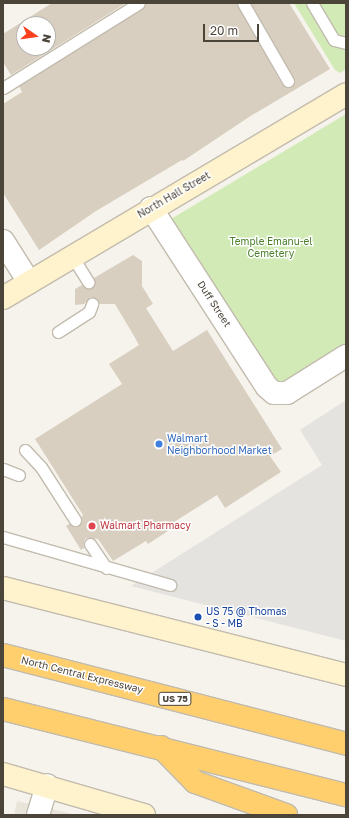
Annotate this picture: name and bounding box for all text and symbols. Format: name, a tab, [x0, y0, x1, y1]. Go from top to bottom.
north arrow	[16, 16, 56, 56]
scale bar	[205, 16, 261, 42]
text: 20 m	[210, 23, 238, 38]
text: N	[40, 33, 54, 44]
street label: North Hall Street	[135, 169, 213, 221]
park label: Temple Emanu-el Cemetery	[229, 235, 313, 258]
street label: Duff Street	[195, 279, 233, 329]
place label: Walmart Neighborhood Market	[167, 432, 272, 456]
marker: Walmart Neighborhood Market	[154, 439, 164, 449]
place label: Walmart Pharmacy	[100, 520, 191, 532]
marker: Walmart Pharmacy	[87, 521, 97, 531]
place label: US 75 @ Thomas - S - MB	[206, 605, 287, 628]
marker: US 75 @ Thomas - S - MB	[193, 612, 203, 622]
street label: North Central Expressway	[20, 654, 144, 696]
road number: US 75	[158, 692, 192, 706]

